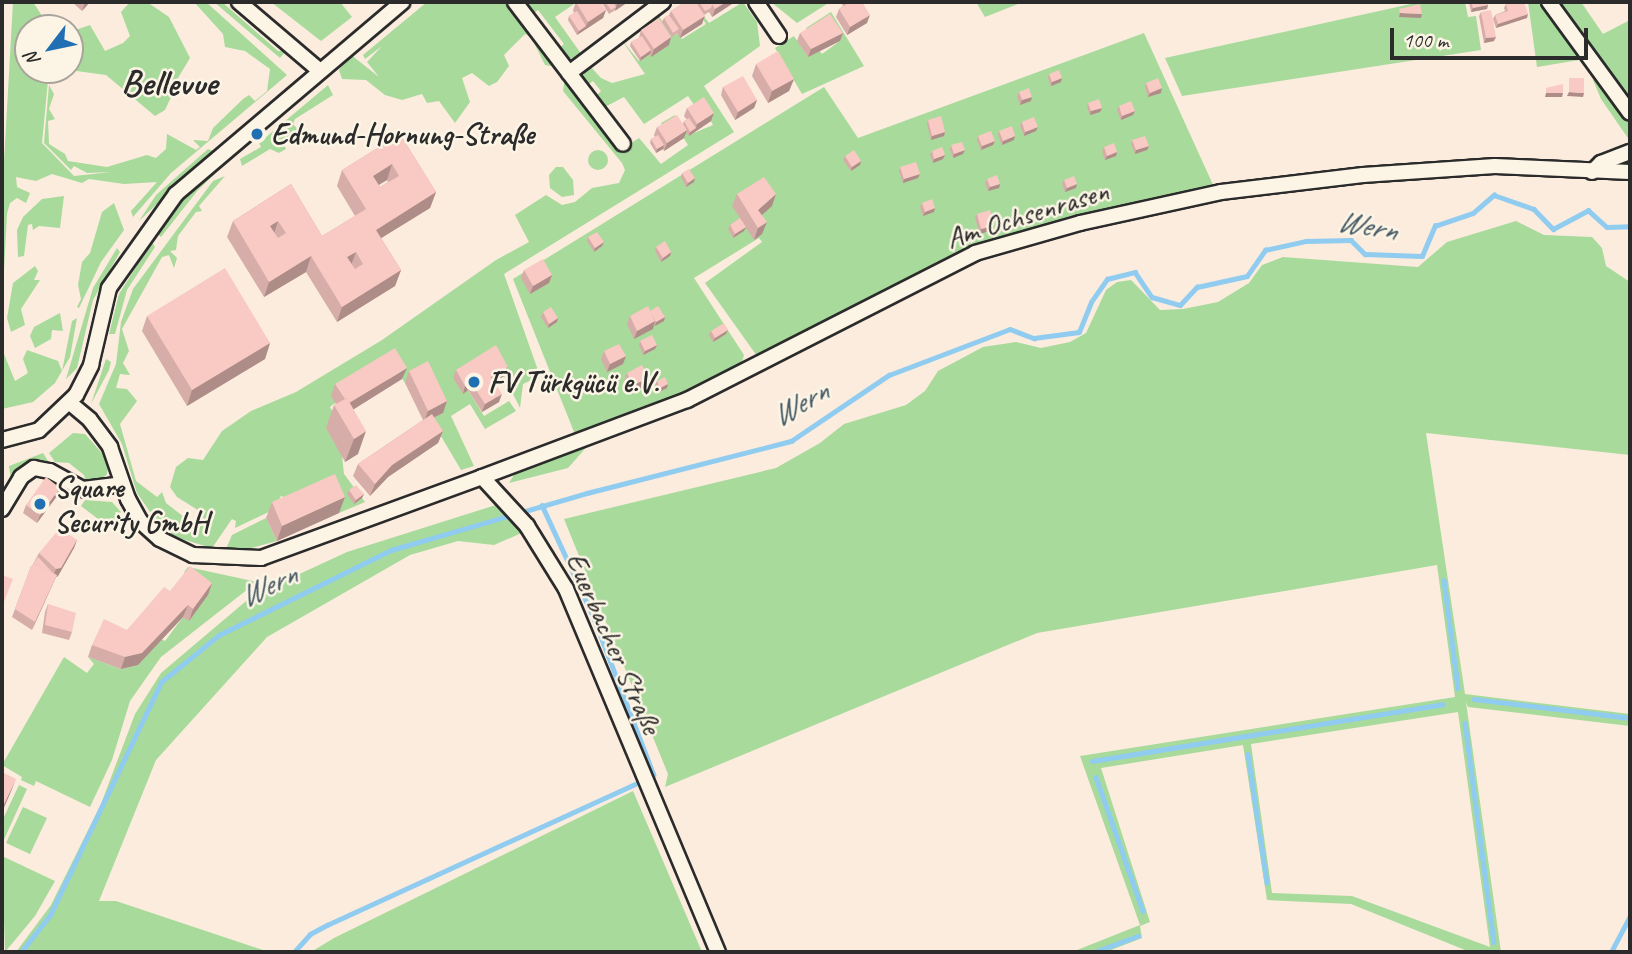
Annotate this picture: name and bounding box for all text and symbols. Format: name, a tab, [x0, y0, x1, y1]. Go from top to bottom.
north arrow	[14, 14, 84, 84]
scale bar	[1394, 14, 1592, 58]
text: 100 m	[1403, 27, 1448, 53]
text: N	[20, 48, 46, 70]
district label: Bellevue	[121, 61, 217, 105]
place label: Edmund-Hornung-Straße	[271, 116, 534, 152]
marker: Edmund-Hornung-Straße	[249, 126, 265, 142]
street label: Am Ochsenrasen	[941, 172, 1113, 256]
water label: Wern	[1334, 202, 1400, 250]
place label: FV Türkgücü e.V.	[488, 364, 659, 400]
water label: Wern	[765, 372, 835, 436]
marker: FV Türkgücü e.V.	[466, 374, 482, 390]
place label: Square Security GmbH	[54, 469, 207, 540]
marker: Square Security GmbH	[32, 496, 48, 512]
street label: Euerbacher Straße	[558, 546, 670, 740]
water label: Wern	[233, 556, 303, 616]

